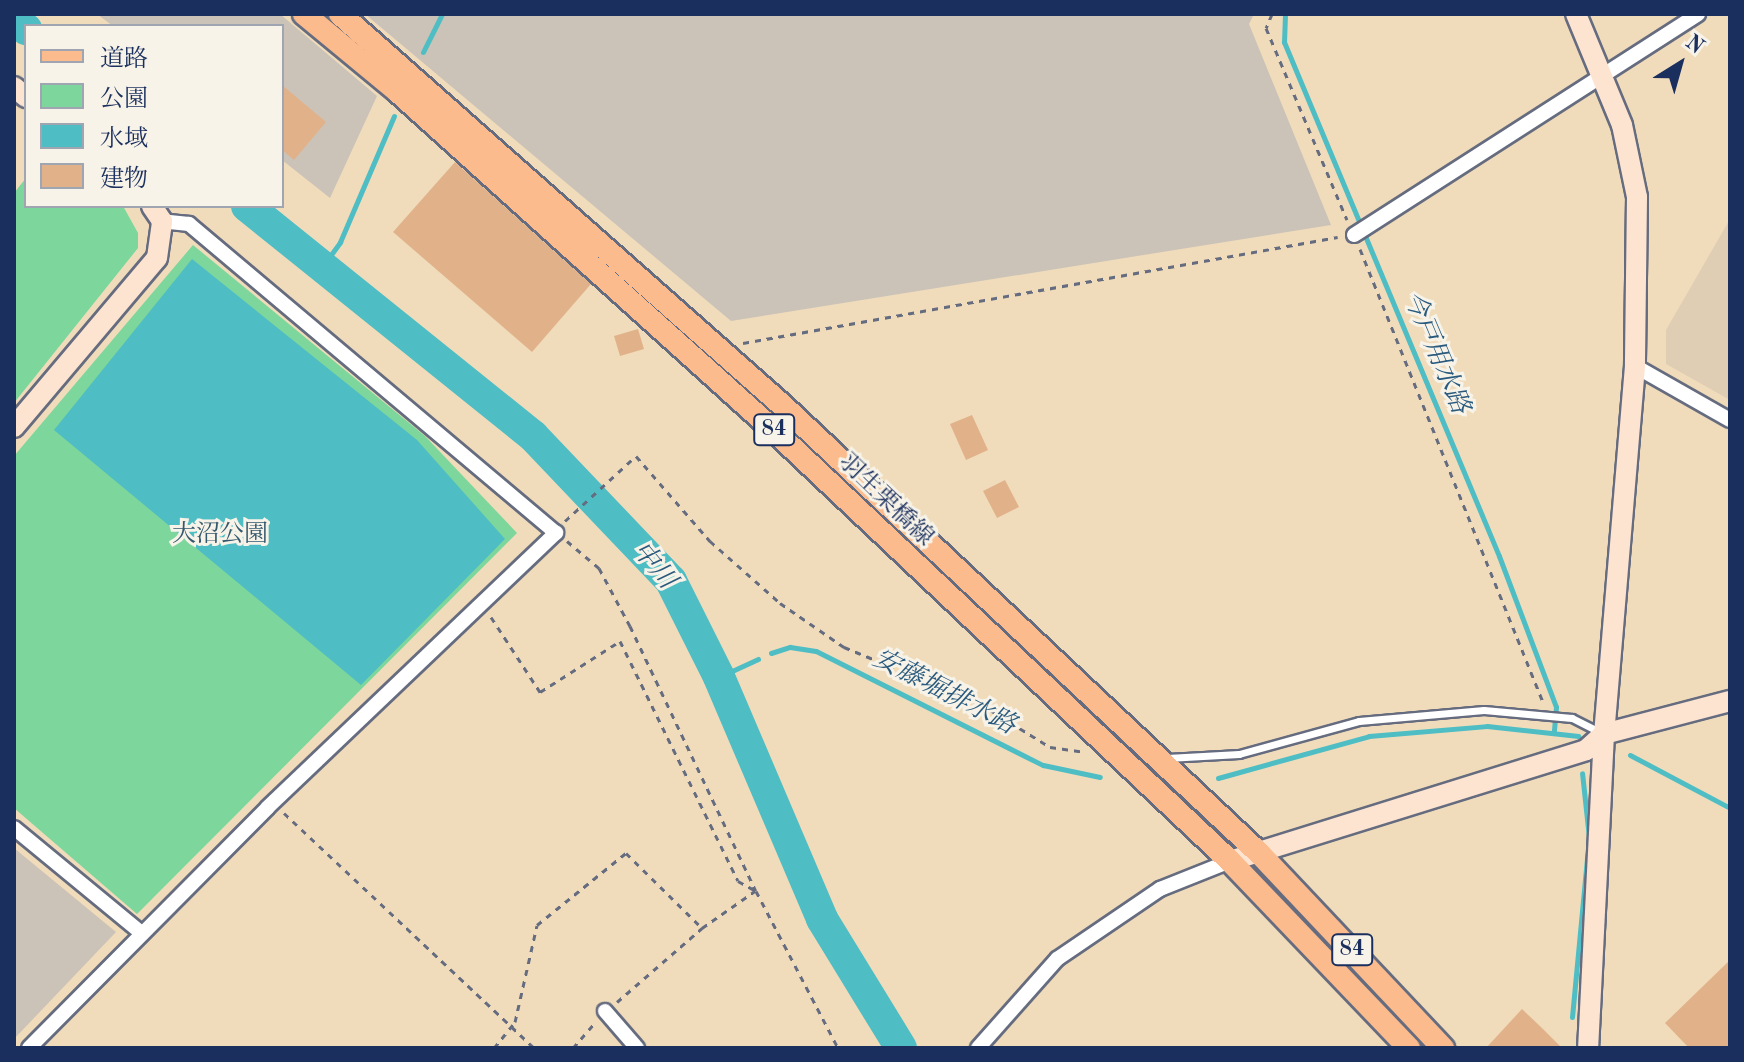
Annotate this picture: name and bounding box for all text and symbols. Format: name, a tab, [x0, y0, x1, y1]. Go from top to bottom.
legend	[24, 24, 284, 208]
north arrow	[1640, 24, 1720, 104]
text: N	[1681, 31, 1708, 59]
text: 道路	[100, 48, 148, 72]
text: 公園	[100, 88, 148, 112]
text: 水域	[100, 128, 148, 152]
text: 建物	[100, 168, 148, 192]
water label: 今戸用水路	[1395, 287, 1475, 419]
road number: 84	[752, 412, 796, 448]
street label: 羽生栗橋線	[832, 449, 938, 553]
park label: 大沼公園	[172, 522, 268, 550]
water label: 中川	[624, 536, 682, 596]
water label: 安藤堀排水路	[867, 644, 1021, 742]
road number: 84	[1330, 932, 1374, 968]

